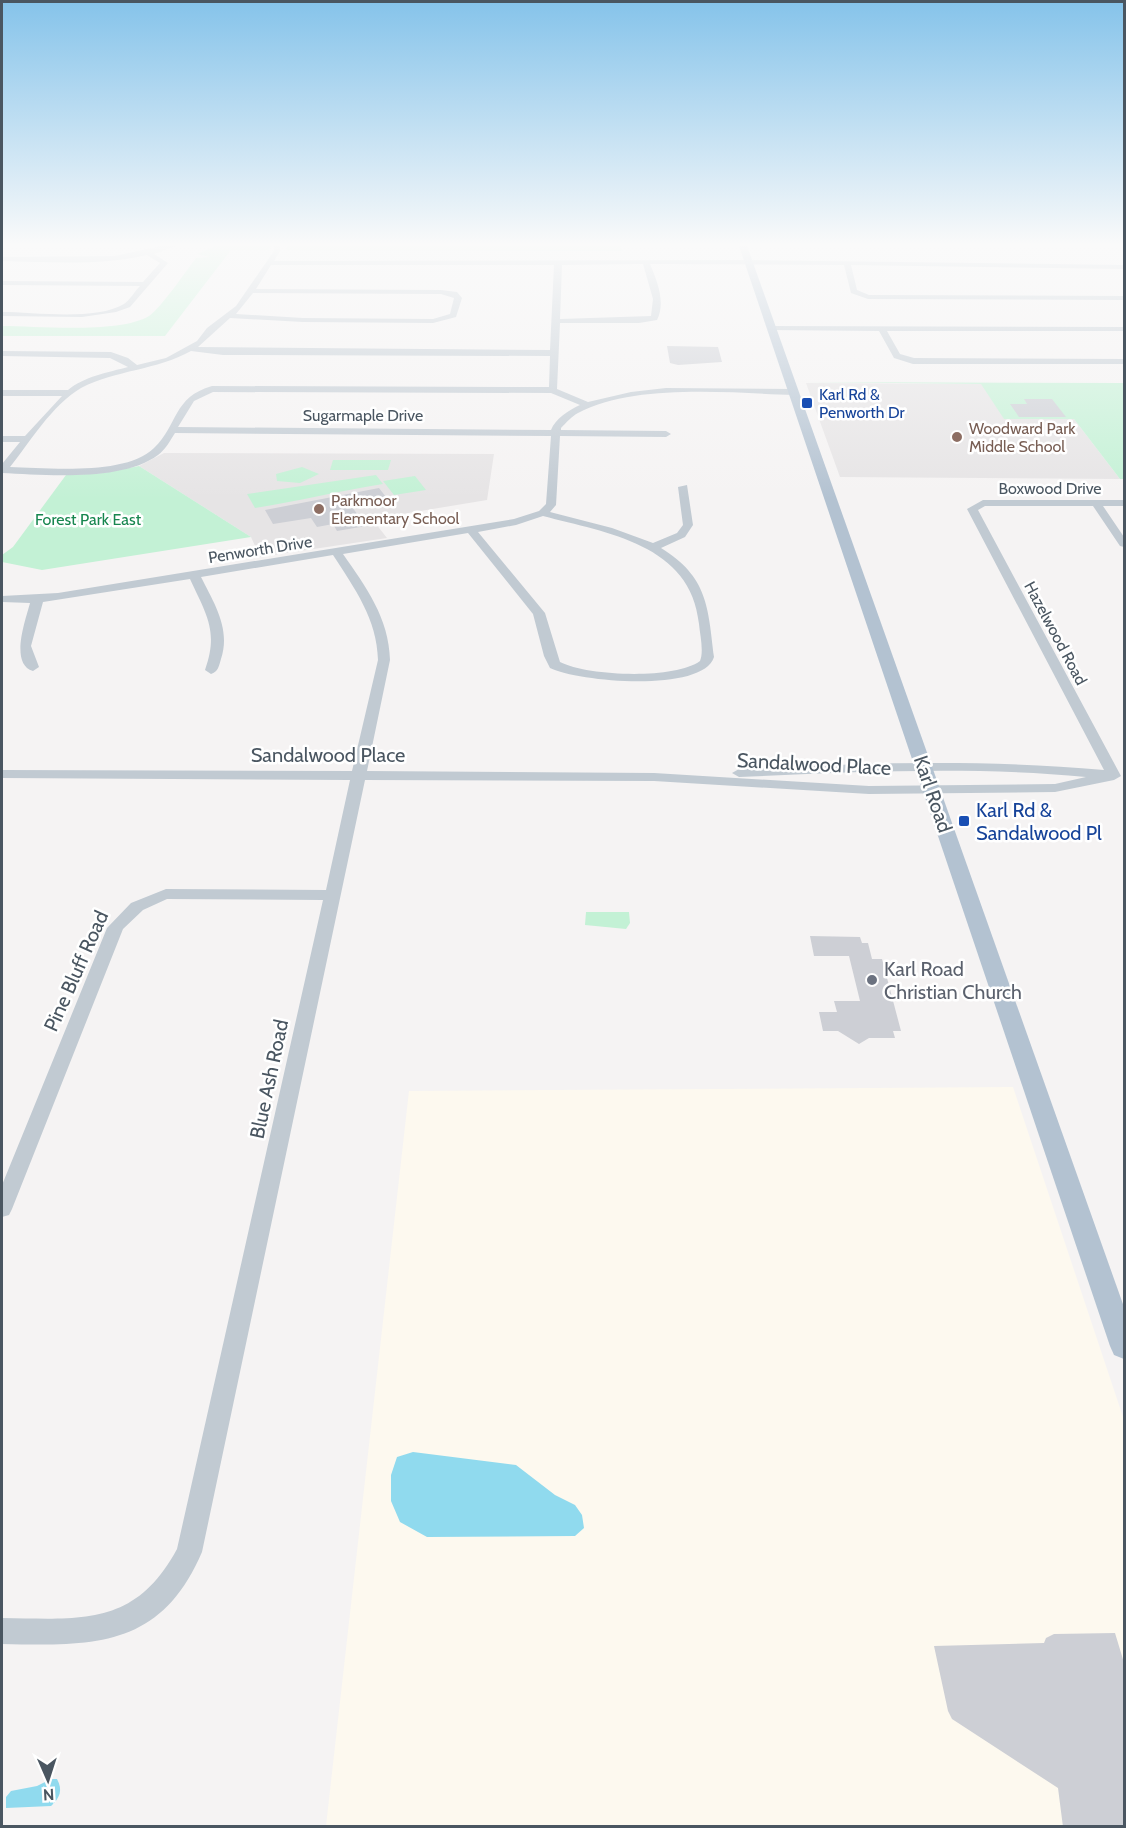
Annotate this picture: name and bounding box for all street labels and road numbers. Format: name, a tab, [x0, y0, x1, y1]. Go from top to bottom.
street label: Sugarmaple Drive	[303, 406, 423, 425]
street label: Boxwood Drive	[998, 479, 1102, 498]
street label: Penworth Drive	[207, 532, 313, 567]
street label: Hazelwood Road	[1020, 578, 1091, 688]
street label: Sandalwood Place	[251, 743, 405, 767]
street label: Sandalwood Place	[736, 748, 892, 780]
street label: Karl Road	[909, 752, 957, 836]
street label: Pine Bluff Road	[39, 907, 113, 1035]
street label: Blue Ash Road	[245, 1017, 293, 1141]

